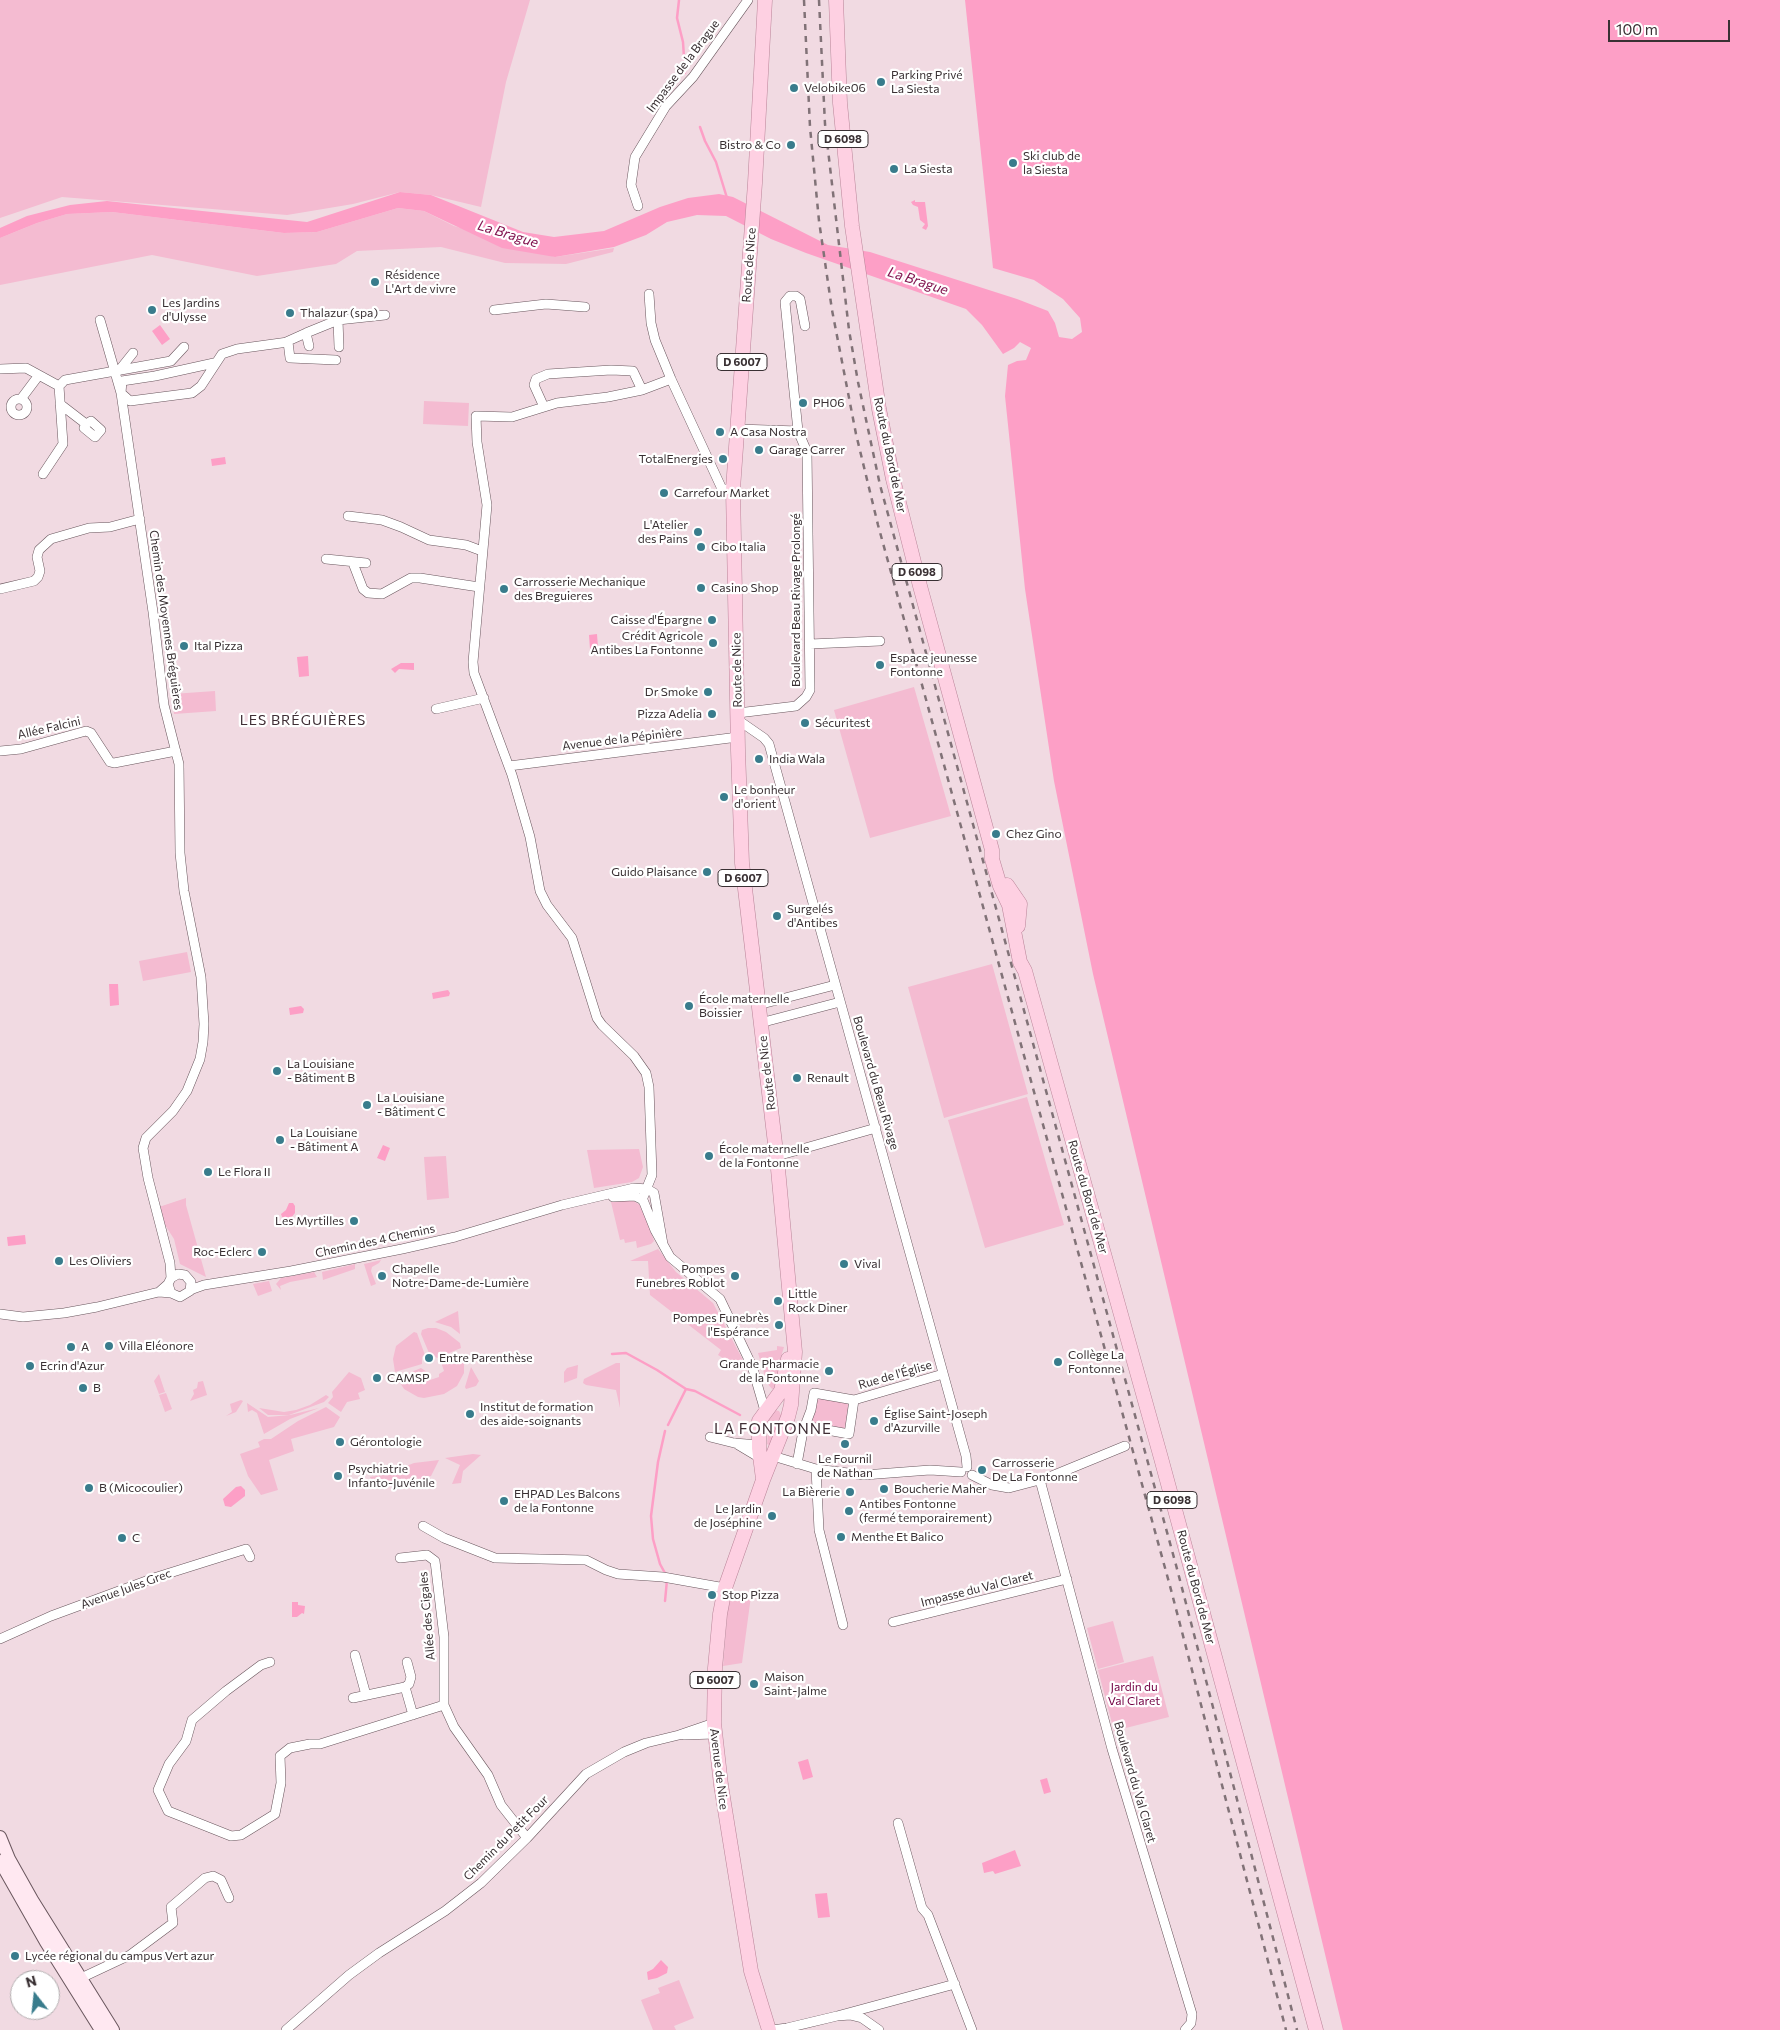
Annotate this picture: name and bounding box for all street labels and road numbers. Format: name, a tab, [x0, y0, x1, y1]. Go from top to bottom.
street label: Impasse de la Brague	[644, 17, 722, 115]
road number: D 6098	[818, 130, 868, 148]
street label: Route de Nice	[739, 227, 759, 303]
road number: D 6007	[717, 354, 767, 371]
street label: Route du Bord de Mer	[871, 396, 909, 514]
street label: Boulevard Beau Rivage Prolongé	[789, 513, 803, 687]
street label: Chemin des Moyennes Bréguières	[146, 529, 186, 711]
road number: D 6098	[892, 564, 942, 580]
street label: Route de Nice	[729, 632, 745, 708]
street label: Allée Falcini	[16, 714, 82, 742]
street label: Avenue de la Pépinière	[561, 725, 683, 753]
road number: D 6007	[718, 870, 768, 886]
street label: Boulevard du Beau Rivage	[850, 1014, 902, 1152]
street label: Route de Nice	[755, 1035, 779, 1111]
street label: Route du Bord de Mer	[1065, 1138, 1111, 1256]
street label: Chemin des 4 Chemins	[314, 1221, 436, 1261]
street label: Rue de l'Église	[857, 1358, 933, 1392]
road number: D 6098	[1147, 1492, 1197, 1508]
street label: Route du Bord de Mer	[1174, 1528, 1218, 1646]
street label: Avenue Jules Grec	[79, 1566, 173, 1612]
street label: Impasse du Val Claret	[919, 1568, 1035, 1610]
street label: Allée des Cigales	[416, 1571, 438, 1661]
road number: D 6007	[690, 1672, 740, 1688]
street label: Boulevard du Val Claret	[1111, 1720, 1159, 1844]
street label: Avenue de Nice	[707, 1727, 731, 1811]
street label: Chemin du Petit Four	[461, 1793, 551, 1883]

